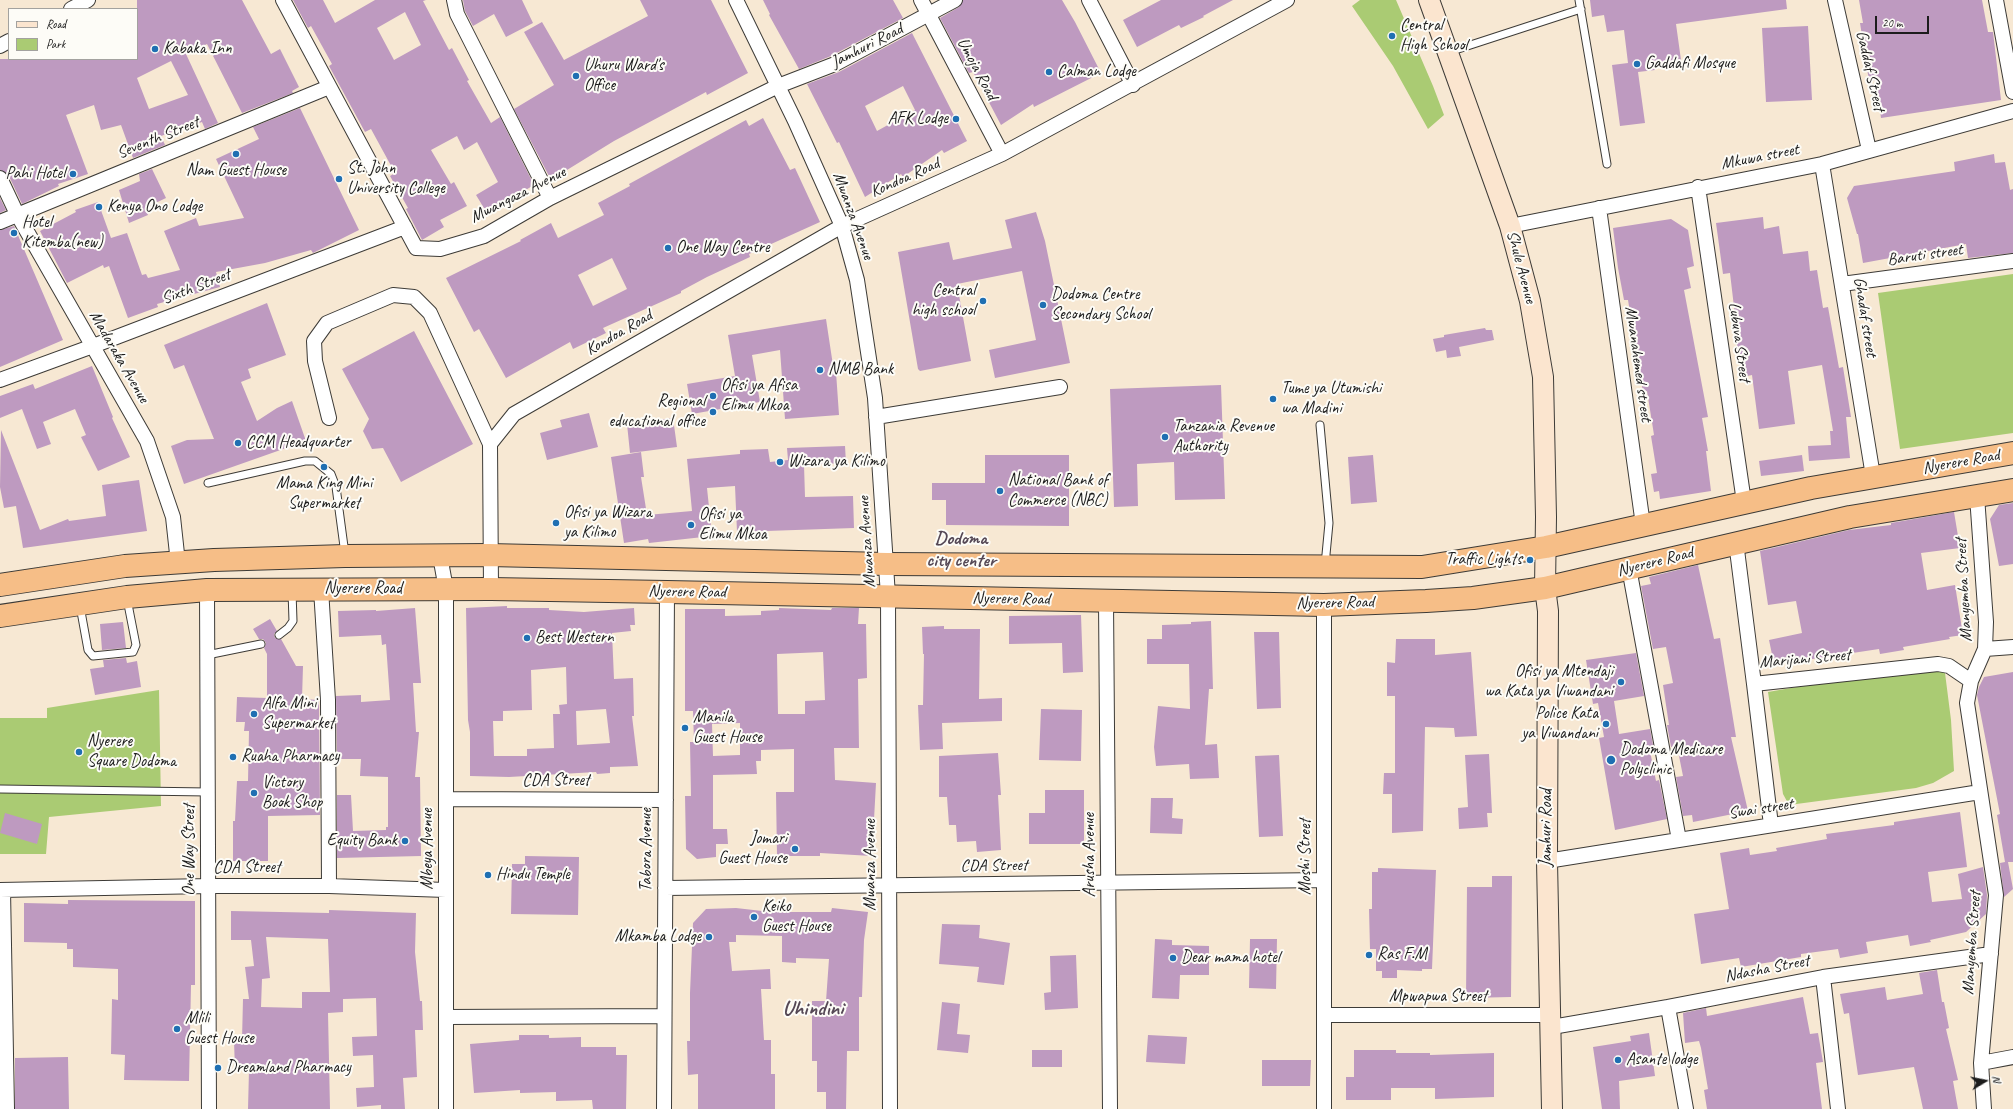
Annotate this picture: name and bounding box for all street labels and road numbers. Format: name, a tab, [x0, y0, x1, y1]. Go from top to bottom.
street label: Jamhuri Road	[828, 19, 906, 73]
street label: Gaddaf Street	[1851, 29, 1889, 113]
street label: Umoja Road	[952, 34, 1002, 104]
street label: Seventh Street	[114, 112, 202, 164]
street label: Mkuwa street	[1719, 139, 1801, 175]
street label: Kondoa Road	[867, 154, 943, 202]
street label: Mwangaza Avenue	[467, 162, 569, 228]
street label: Mwanza Avenue	[828, 170, 878, 262]
street label: Shule Avenue	[1502, 228, 1540, 306]
street label: Baruti street	[1886, 240, 1964, 270]
street label: Sixth Street	[159, 265, 233, 309]
street label: Ghadaf street	[1849, 276, 1881, 358]
street label: Lubuva Street	[1723, 301, 1755, 383]
street label: Mwanahemed street	[1620, 305, 1656, 423]
street label: Kondoa Road	[582, 306, 656, 360]
street label: Madaraka Avenue	[84, 307, 154, 407]
street label: Nyerere Road	[1921, 445, 2001, 479]
street label: Mwanza Avenue	[854, 496, 880, 588]
street label: Manyemba Street	[1951, 538, 1977, 642]
street label: Nyerere Road	[1615, 543, 1695, 581]
street label: Nyerere Road	[324, 579, 402, 599]
street label: Nyerere Road	[648, 581, 726, 603]
street label: Nyerere Road	[972, 588, 1050, 610]
street label: Nyerere Road	[1296, 592, 1374, 614]
street label: Marijani Street	[1759, 645, 1851, 673]
street label: CDA Street	[522, 771, 590, 791]
street label: Jamhuri Road	[1537, 789, 1557, 867]
street label: Swai street	[1727, 794, 1795, 824]
street label: One Way Street	[180, 804, 200, 896]
street label: Mbeya Avenue	[418, 808, 438, 890]
street label: Tabora Avenue	[637, 808, 657, 892]
street label: Arusha Avenue	[1080, 813, 1100, 897]
street label: Mwanza Avenue	[861, 819, 881, 911]
street label: Moshi Street	[1296, 819, 1316, 895]
street label: CDA Street	[960, 855, 1028, 877]
street label: CDA Street	[213, 858, 281, 878]
street label: Manyemba Street	[1958, 891, 1986, 995]
street label: Ndasha Street	[1723, 951, 1811, 987]
street label: Mpwapwa Street	[1389, 987, 1487, 1007]

